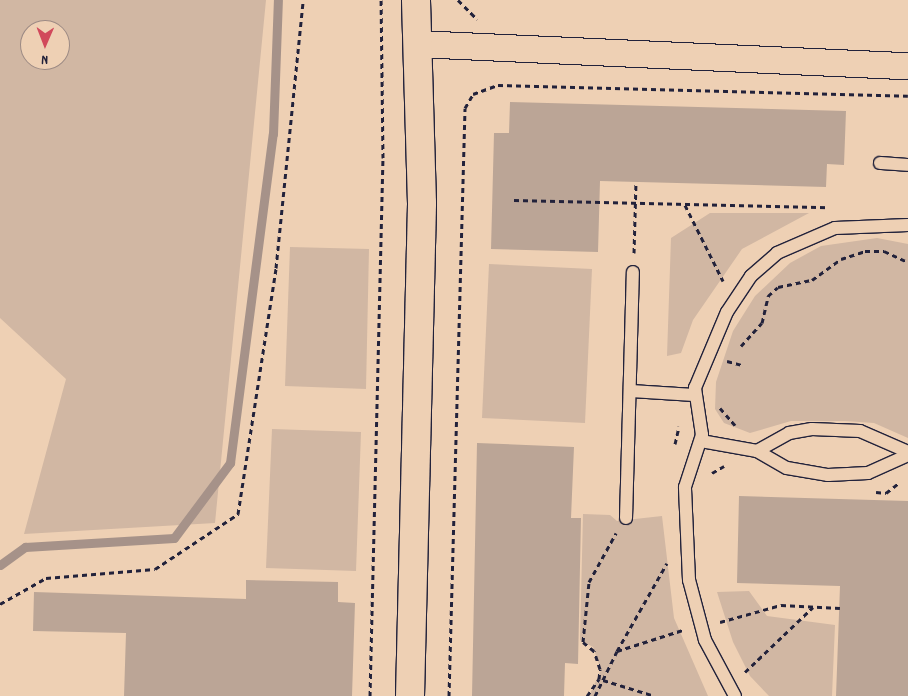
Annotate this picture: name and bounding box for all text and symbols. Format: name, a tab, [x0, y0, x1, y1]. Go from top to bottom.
north arrow	[20, 20, 70, 70]
text: N	[41, 49, 48, 69]

